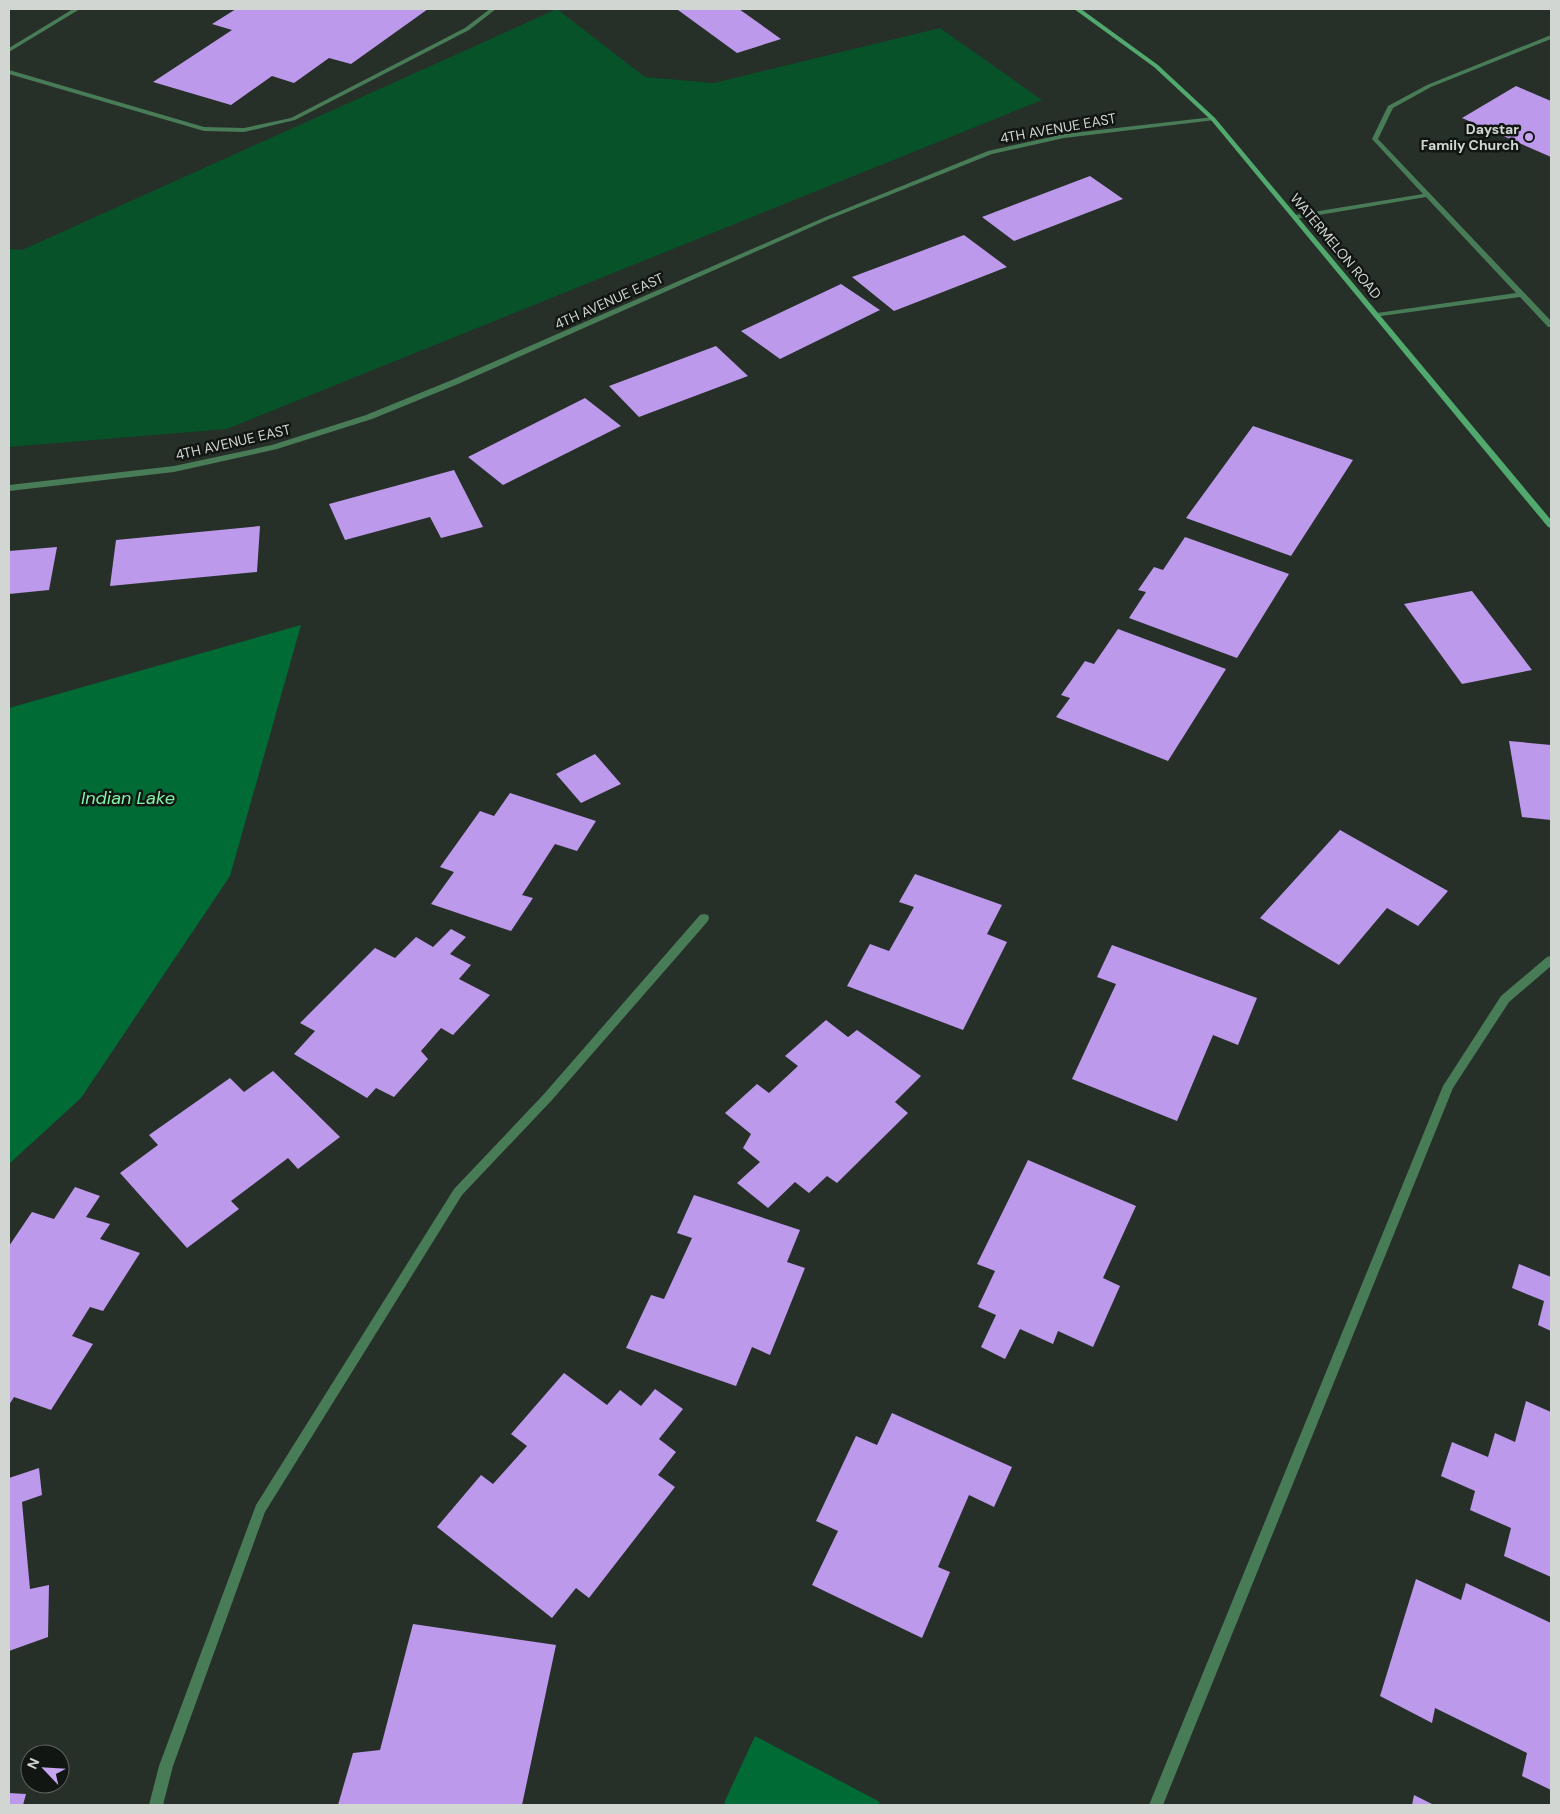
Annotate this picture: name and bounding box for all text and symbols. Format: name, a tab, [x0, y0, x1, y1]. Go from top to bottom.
street label: 4TH AVENUE EAST	[998, 109, 1118, 147]
place label: Daystar Family Church	[1421, 120, 1519, 154]
marker: Daystar Family Church	[1523, 131, 1535, 143]
street label: WATERMELON ROAD	[1286, 189, 1386, 303]
street label: 4TH AVENUE EAST	[552, 269, 667, 333]
street label: 4TH AVENUE EAST	[174, 420, 292, 464]
water label: Indian Lake	[81, 786, 175, 810]
north arrow	[20, 1744, 70, 1794]
text: N	[23, 1755, 44, 1772]

